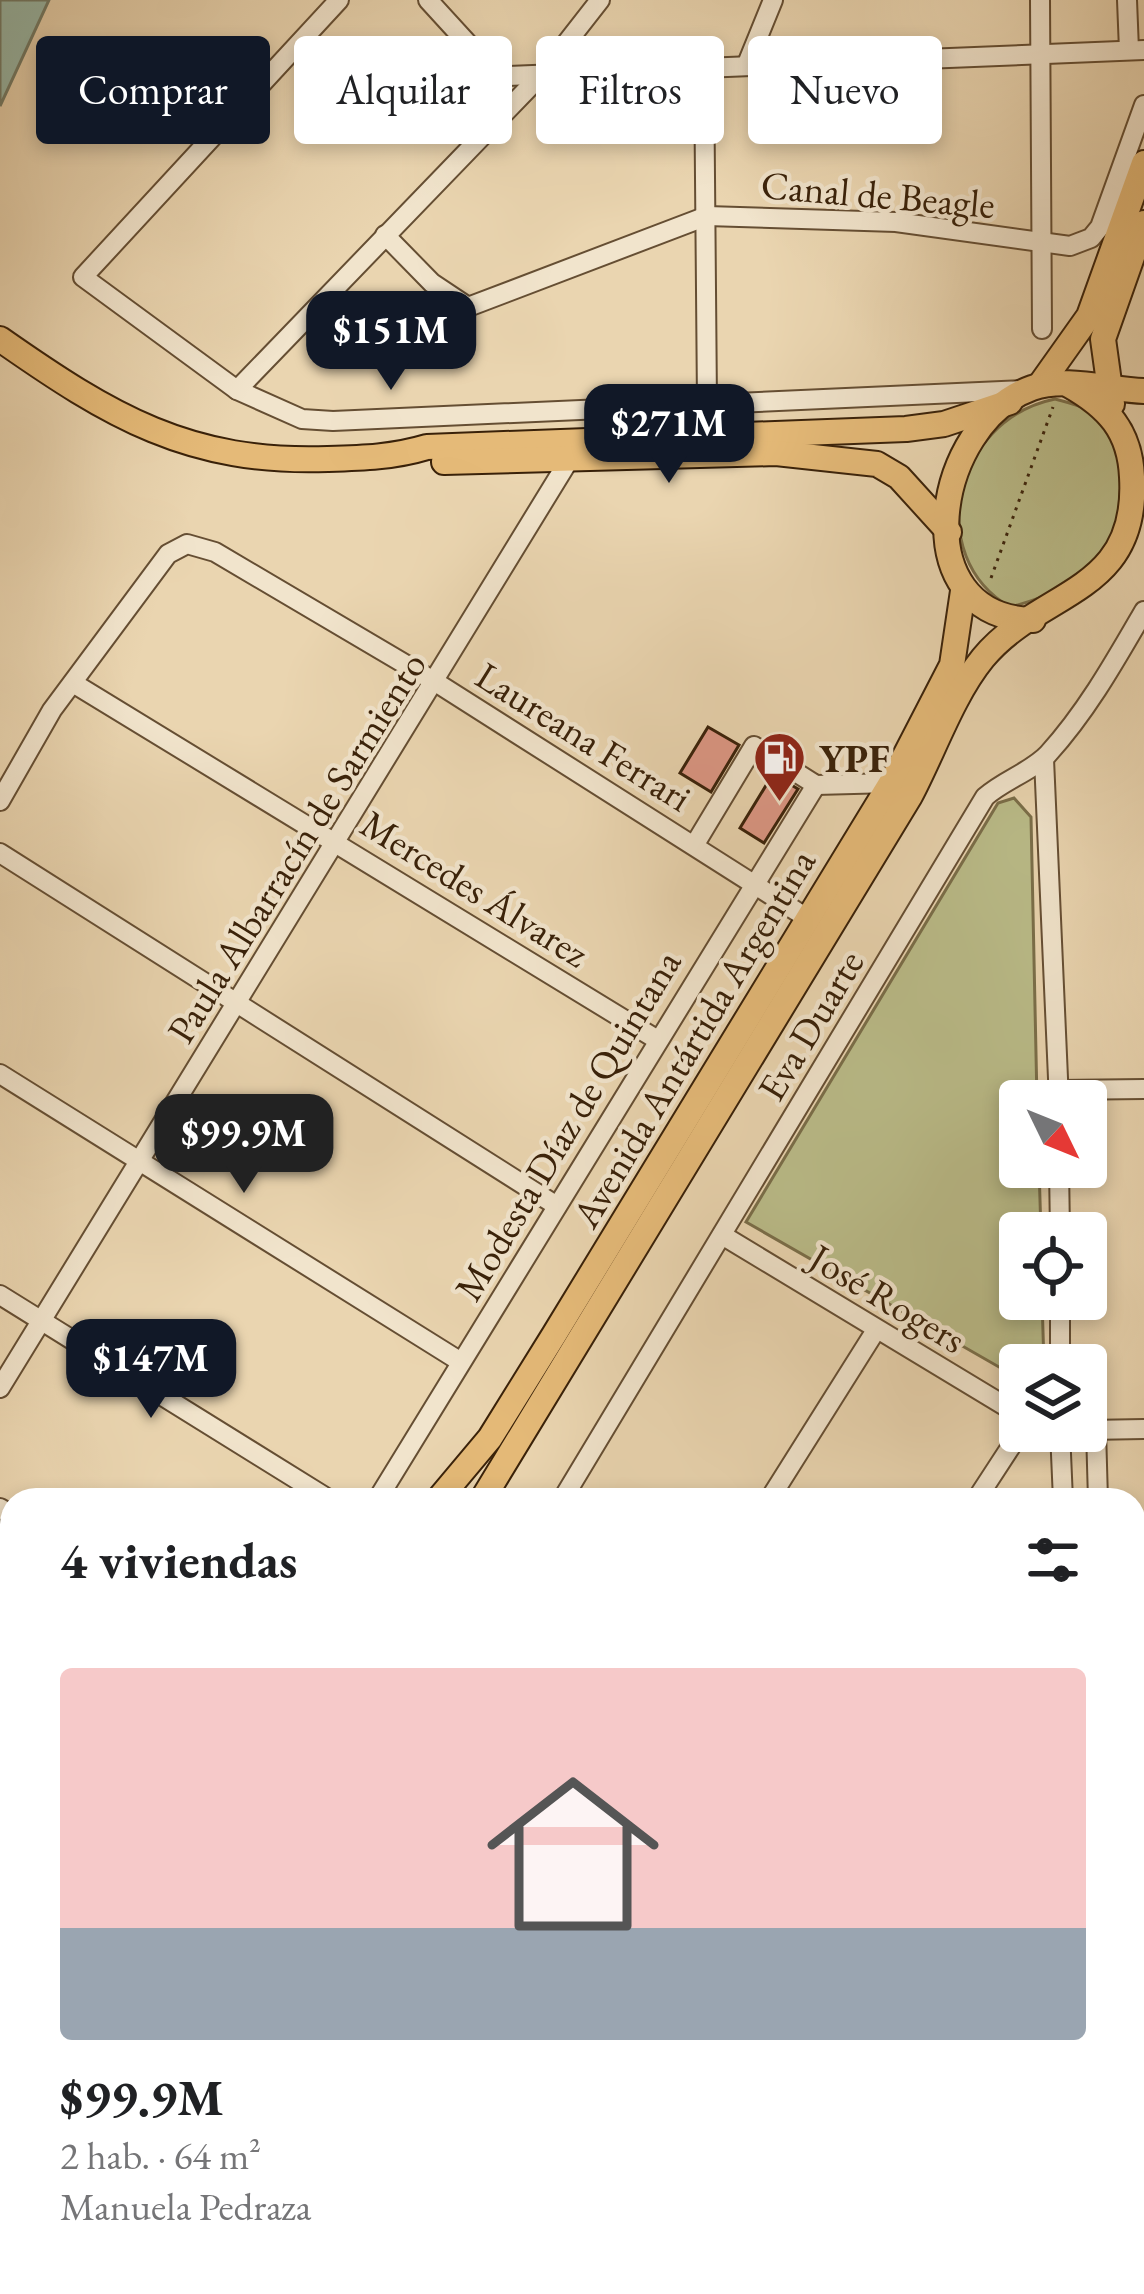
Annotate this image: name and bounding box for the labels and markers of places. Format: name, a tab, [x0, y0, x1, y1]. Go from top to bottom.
pin: $151M	[307, 291, 475, 393]
pin: $271M	[585, 384, 753, 486]
fuel station icon: YPF	[752, 730, 808, 804]
place label: YPF	[819, 733, 889, 784]
pin: $99.9M	[146, 1094, 342, 1196]
pin: $147M	[67, 1319, 235, 1421]

